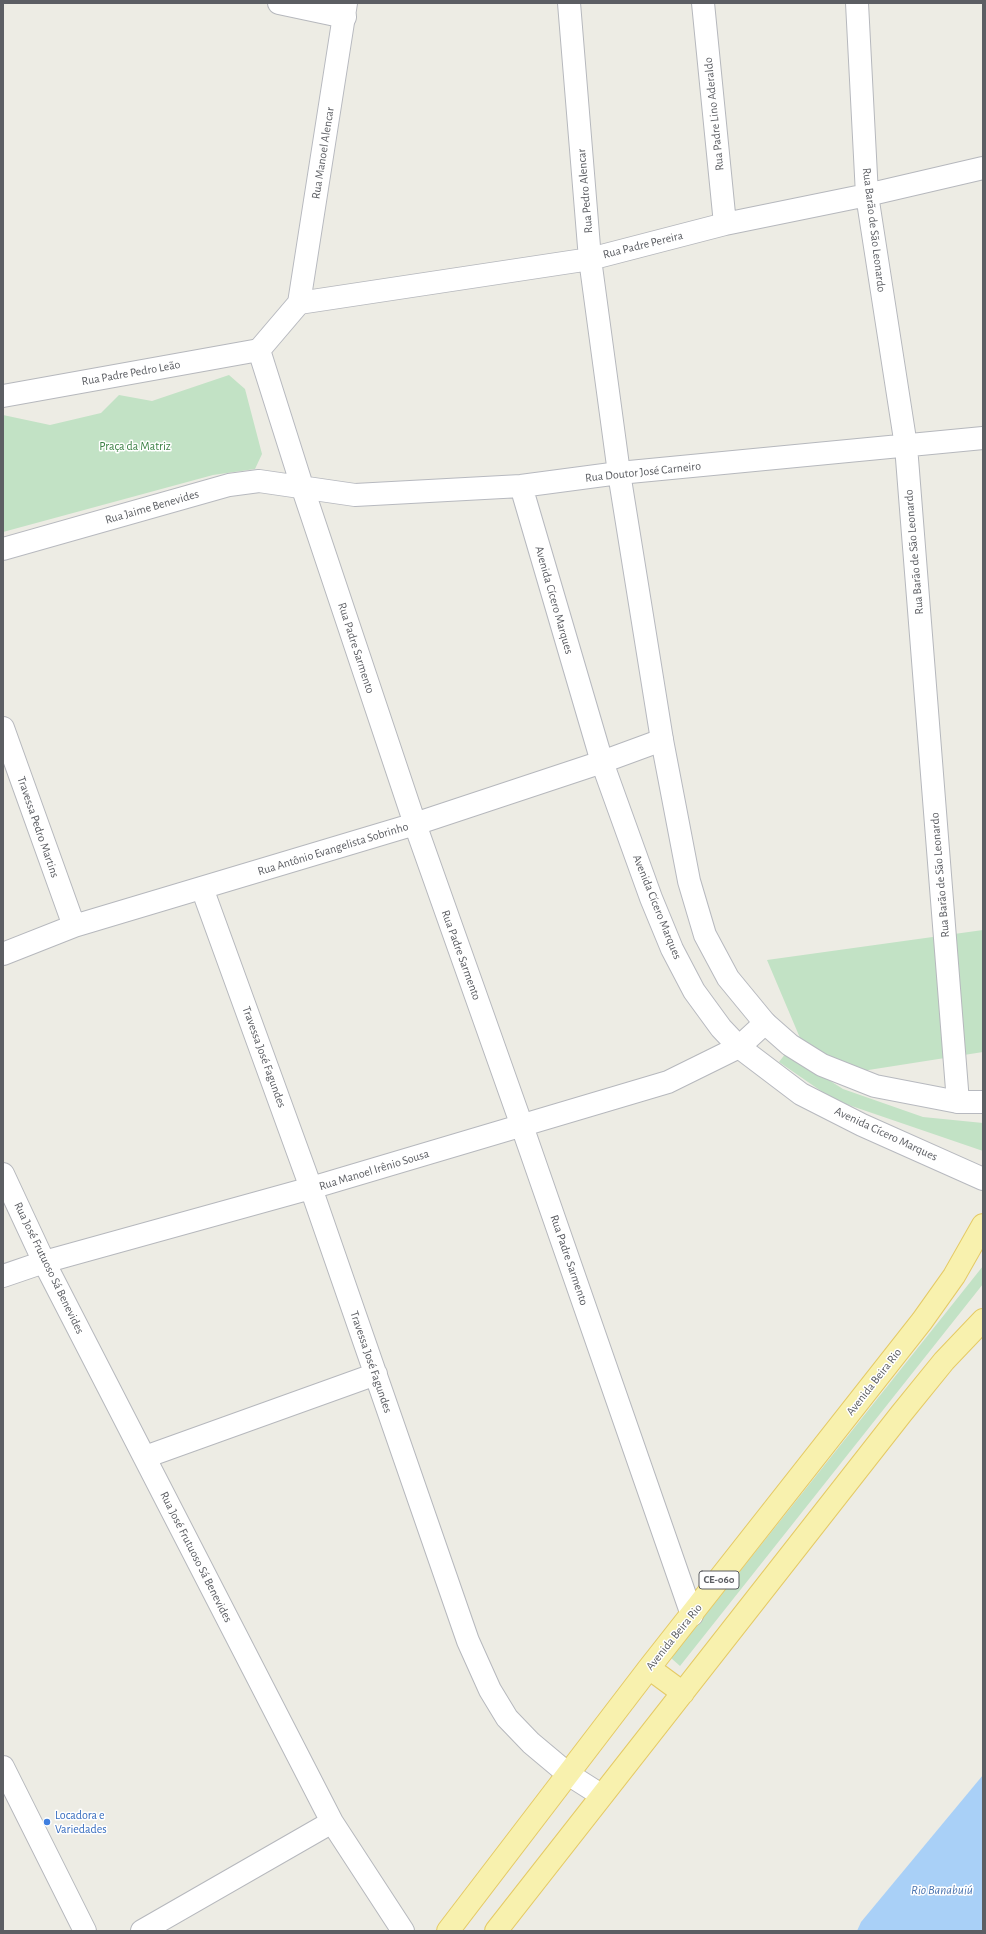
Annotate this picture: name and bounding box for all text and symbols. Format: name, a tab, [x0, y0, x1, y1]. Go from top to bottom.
street label: Rua Padre Lino Aderaldo	[701, 57, 727, 171]
street label: Rua Manoel Alencar	[309, 106, 337, 200]
street label: Rua Pedro Alencar	[574, 148, 596, 234]
street label: Rua Barão de São Leonardo	[859, 167, 889, 293]
street label: Rua Padre Pereira	[601, 228, 685, 262]
street label: Rua Padre Pedro Leão	[80, 357, 182, 389]
park label: Praça da Matriz	[99, 439, 171, 453]
street label: Rua Doutor José Carneiro	[584, 459, 702, 485]
street label: Rua Jaime Benevides	[103, 487, 201, 527]
street label: Rua Barão de São Leonardo	[901, 489, 927, 615]
street label: Avenida Cícero Marques	[532, 544, 576, 656]
street label: Rua Padre Sarmento	[335, 601, 377, 695]
street label: Travessa Pedro Martins	[14, 774, 62, 880]
street label: Rua Barão de São Leonardo	[927, 812, 953, 938]
street label: Rua Antônio Evangelista Sobrinho	[256, 819, 410, 879]
street label: Avenida Cícero Marques	[629, 852, 685, 962]
street label: Rua Padre Sarmento	[438, 908, 484, 1002]
street label: Travessa José Fagundes	[239, 1004, 289, 1110]
street label: Avenida Cícero Marques	[832, 1104, 940, 1164]
street label: Rua Manoel Irênio Sousa	[317, 1146, 431, 1194]
street label: Rua José Frutuoso Sá Benevides	[11, 1200, 87, 1336]
street label: Rua Padre Sarmento	[547, 1213, 591, 1307]
street label: Travessa José Fagundes	[347, 1309, 395, 1415]
street label: Avenida Beira Rio	[843, 1345, 905, 1419]
street label: Rua José Frutuoso Sá Benevides	[157, 1489, 235, 1625]
road number: CE-060	[699, 1571, 739, 1589]
street label: Avenida Beira Rio	[643, 1601, 705, 1673]
place label: Locadora e Variedades	[55, 1808, 107, 1836]
marker: Locadora e Variedades	[42, 1817, 52, 1827]
water label: Rio Banabuiú	[911, 1882, 973, 1898]

